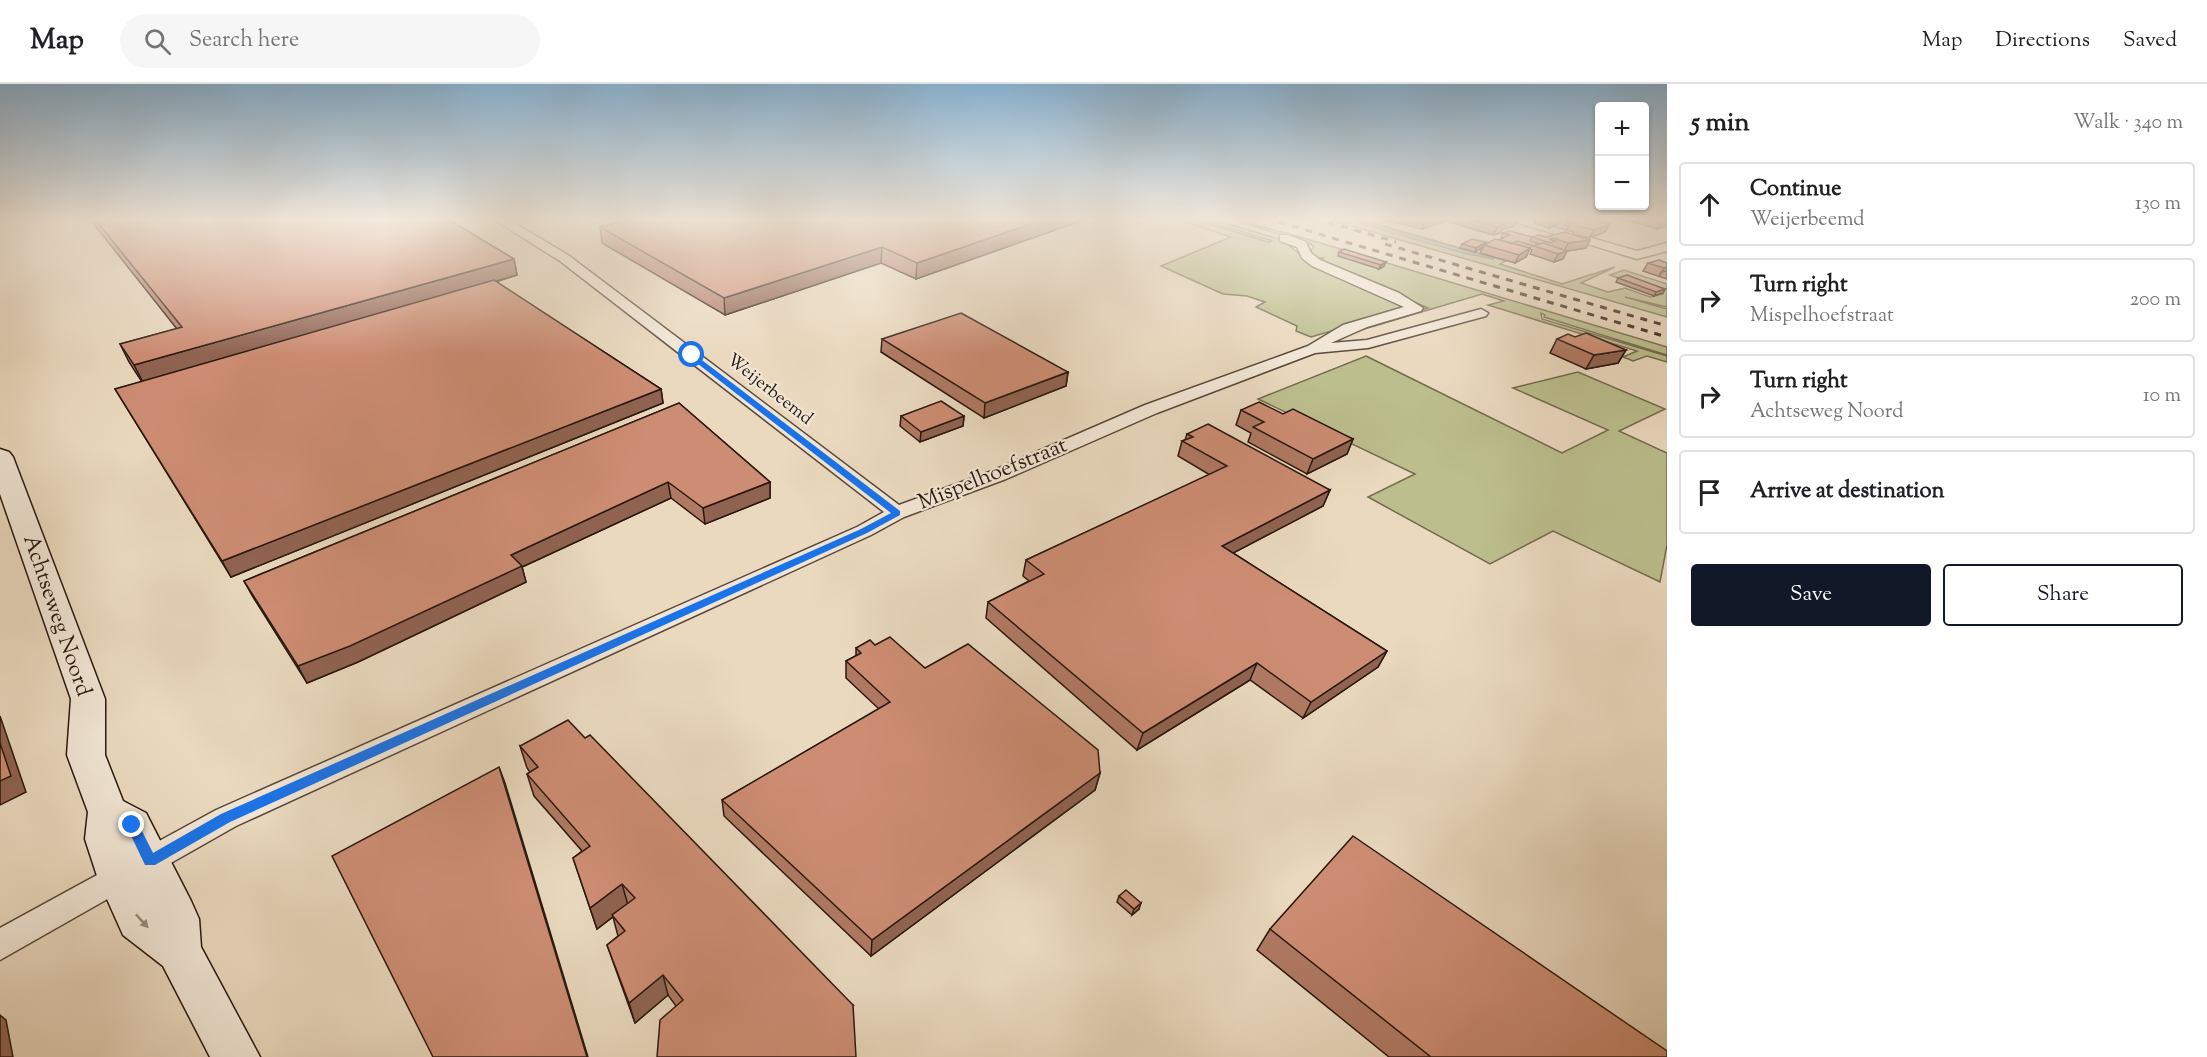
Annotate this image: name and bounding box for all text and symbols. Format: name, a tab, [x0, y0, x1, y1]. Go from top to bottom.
search box	[120, 14, 540, 68]
text: Map	[30, 21, 84, 61]
icon: search	[141, 25, 174, 58]
text: Search here	[189, 25, 299, 57]
text: Map	[1922, 26, 1962, 56]
text: Directions	[1995, 26, 2090, 56]
text: Saved	[2123, 26, 2177, 56]
map controls	[1595, 102, 1649, 210]
button: +	[1595, 102, 1649, 156]
text: 5 min	[1691, 105, 1750, 142]
text: Walk · 340 m	[2073, 109, 2183, 138]
button: −	[1595, 156, 1649, 210]
text: Continue	[1750, 174, 1841, 206]
icon: ahead	[1693, 188, 1726, 221]
text: 130 m	[2135, 190, 2181, 219]
text: Weijerbeemd	[1750, 206, 1865, 235]
text: Turn right	[1750, 270, 1847, 302]
icon: right	[1693, 284, 1726, 317]
text: 200 m	[2130, 286, 2181, 315]
text: Mispelhoefstraat	[1750, 302, 1894, 331]
route start	[678, 341, 704, 367]
street label: Weijerbeemd	[720, 348, 818, 432]
text: Turn right	[1750, 366, 1847, 398]
icon: right	[1693, 380, 1726, 413]
text: 10 m	[2143, 382, 2181, 411]
text: Achtseweg Noord	[1750, 398, 1904, 427]
street label: Mispelhoefstraat	[914, 430, 1073, 519]
icon: arrive	[1693, 476, 1726, 509]
text: Arrive at destination	[1750, 476, 1945, 508]
street label: Achtseweg Noord	[13, 531, 99, 701]
button: Save	[1691, 564, 1931, 626]
button: Share	[1943, 564, 2183, 626]
route end	[118, 811, 144, 837]
one-way arrow	[135, 913, 149, 928]

